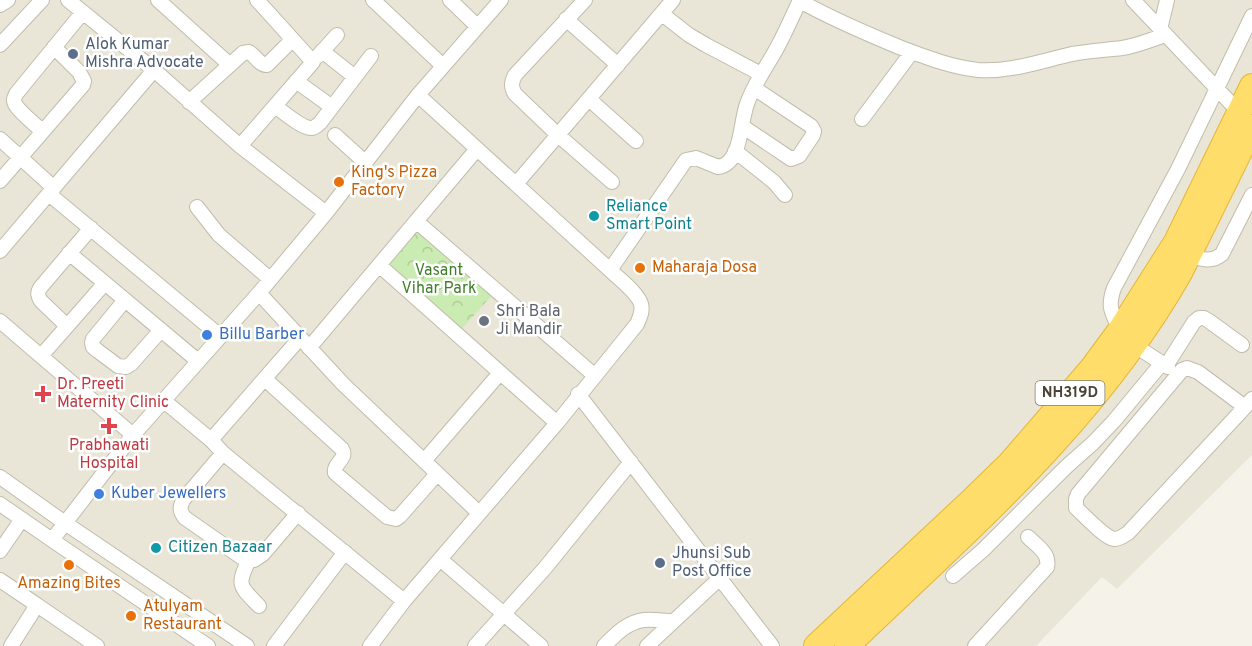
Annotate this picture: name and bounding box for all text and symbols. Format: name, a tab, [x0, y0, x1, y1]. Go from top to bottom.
place label: Alok Kumar Mishra Advocate	[85, 35, 204, 73]
marker: Alok Kumar Mishra Advocate	[66, 47, 80, 61]
place label: King's Pizza Factory	[351, 163, 437, 201]
marker: King's Pizza Factory	[332, 175, 346, 189]
place label: Reliance Smart Point	[606, 197, 692, 235]
marker: Reliance Smart Point	[587, 209, 601, 223]
place label: Maharaja Dosa	[652, 258, 757, 278]
park label: Vasant Vihar Park	[401, 261, 477, 299]
marker: Maharaja Dosa	[633, 261, 647, 275]
place label: Shri Bala Ji Mandir	[496, 302, 562, 340]
marker: Shri Bala Ji Mandir	[477, 314, 491, 328]
place label: Billu Barber	[219, 325, 304, 345]
marker: Billu Barber	[200, 328, 214, 342]
place label: Dr. Preeti Maternity Clinic	[57, 375, 169, 413]
road number: NH319D	[1036, 381, 1104, 405]
marker: Dr. Preeti Maternity Clinic	[34, 385, 52, 403]
marker: Prabhawati Hospital	[100, 417, 118, 435]
place label: Prabhawati Hospital	[69, 436, 149, 474]
place label: Kuber Jewellers	[111, 484, 226, 504]
marker: Kuber Jewellers	[92, 487, 106, 501]
place label: Citizen Bazaar	[168, 538, 272, 558]
marker: Citizen Bazaar	[149, 541, 163, 555]
place label: Jhunsi Sub Post Office	[672, 544, 751, 582]
marker: Jhunsi Sub Post Office	[653, 556, 667, 570]
marker: Amazing Bites	[62, 558, 76, 572]
place label: Amazing Bites	[17, 574, 121, 594]
place label: Atulyam Restaurant	[143, 597, 222, 635]
marker: Atulyam Restaurant	[124, 609, 138, 623]

